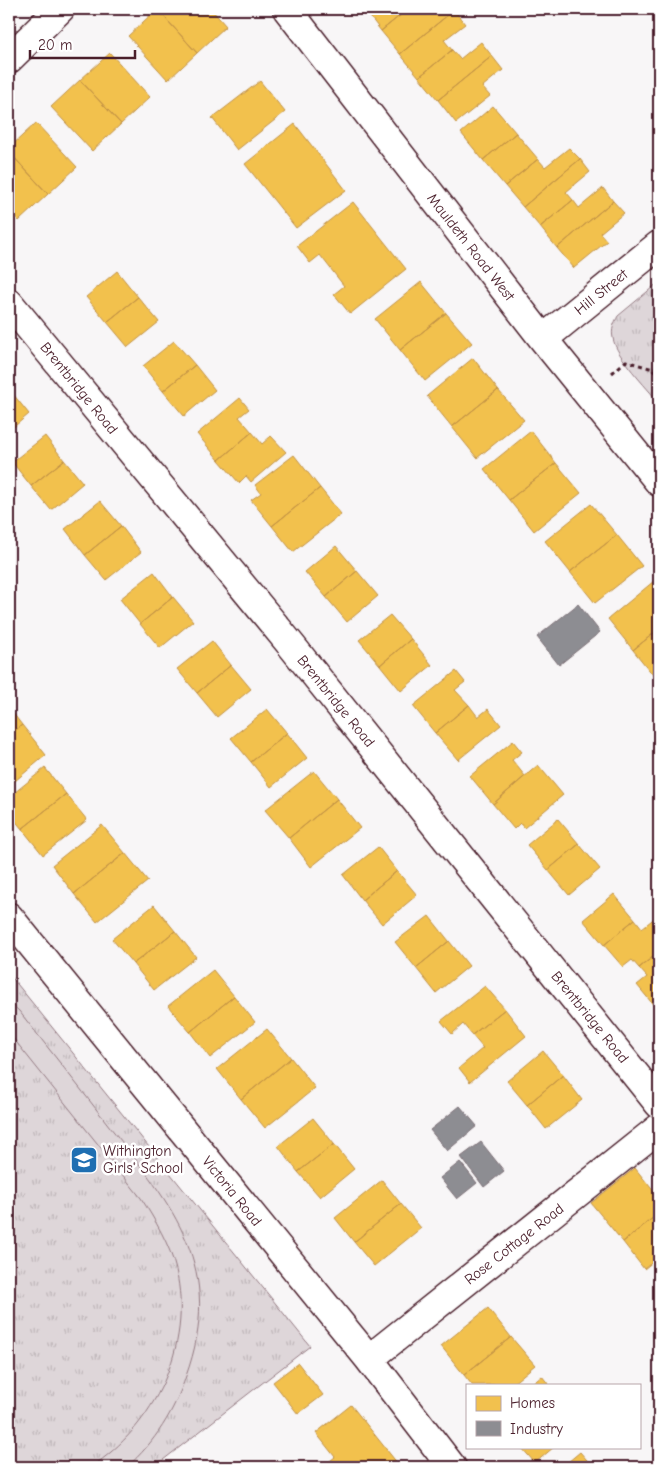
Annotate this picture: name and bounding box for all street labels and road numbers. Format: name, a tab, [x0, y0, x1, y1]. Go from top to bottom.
street label: Mauldeth Road West	[423, 190, 519, 305]
street label: Hill Street	[571, 265, 632, 319]
street label: Brentbridge Road	[36, 338, 122, 438]
street label: Brentbridge Road	[293, 651, 379, 751]
street label: Brentbridge Road	[547, 967, 633, 1067]
street label: Victoria Road	[198, 1152, 266, 1230]
street label: Rose Cottage Road	[461, 1200, 567, 1288]

